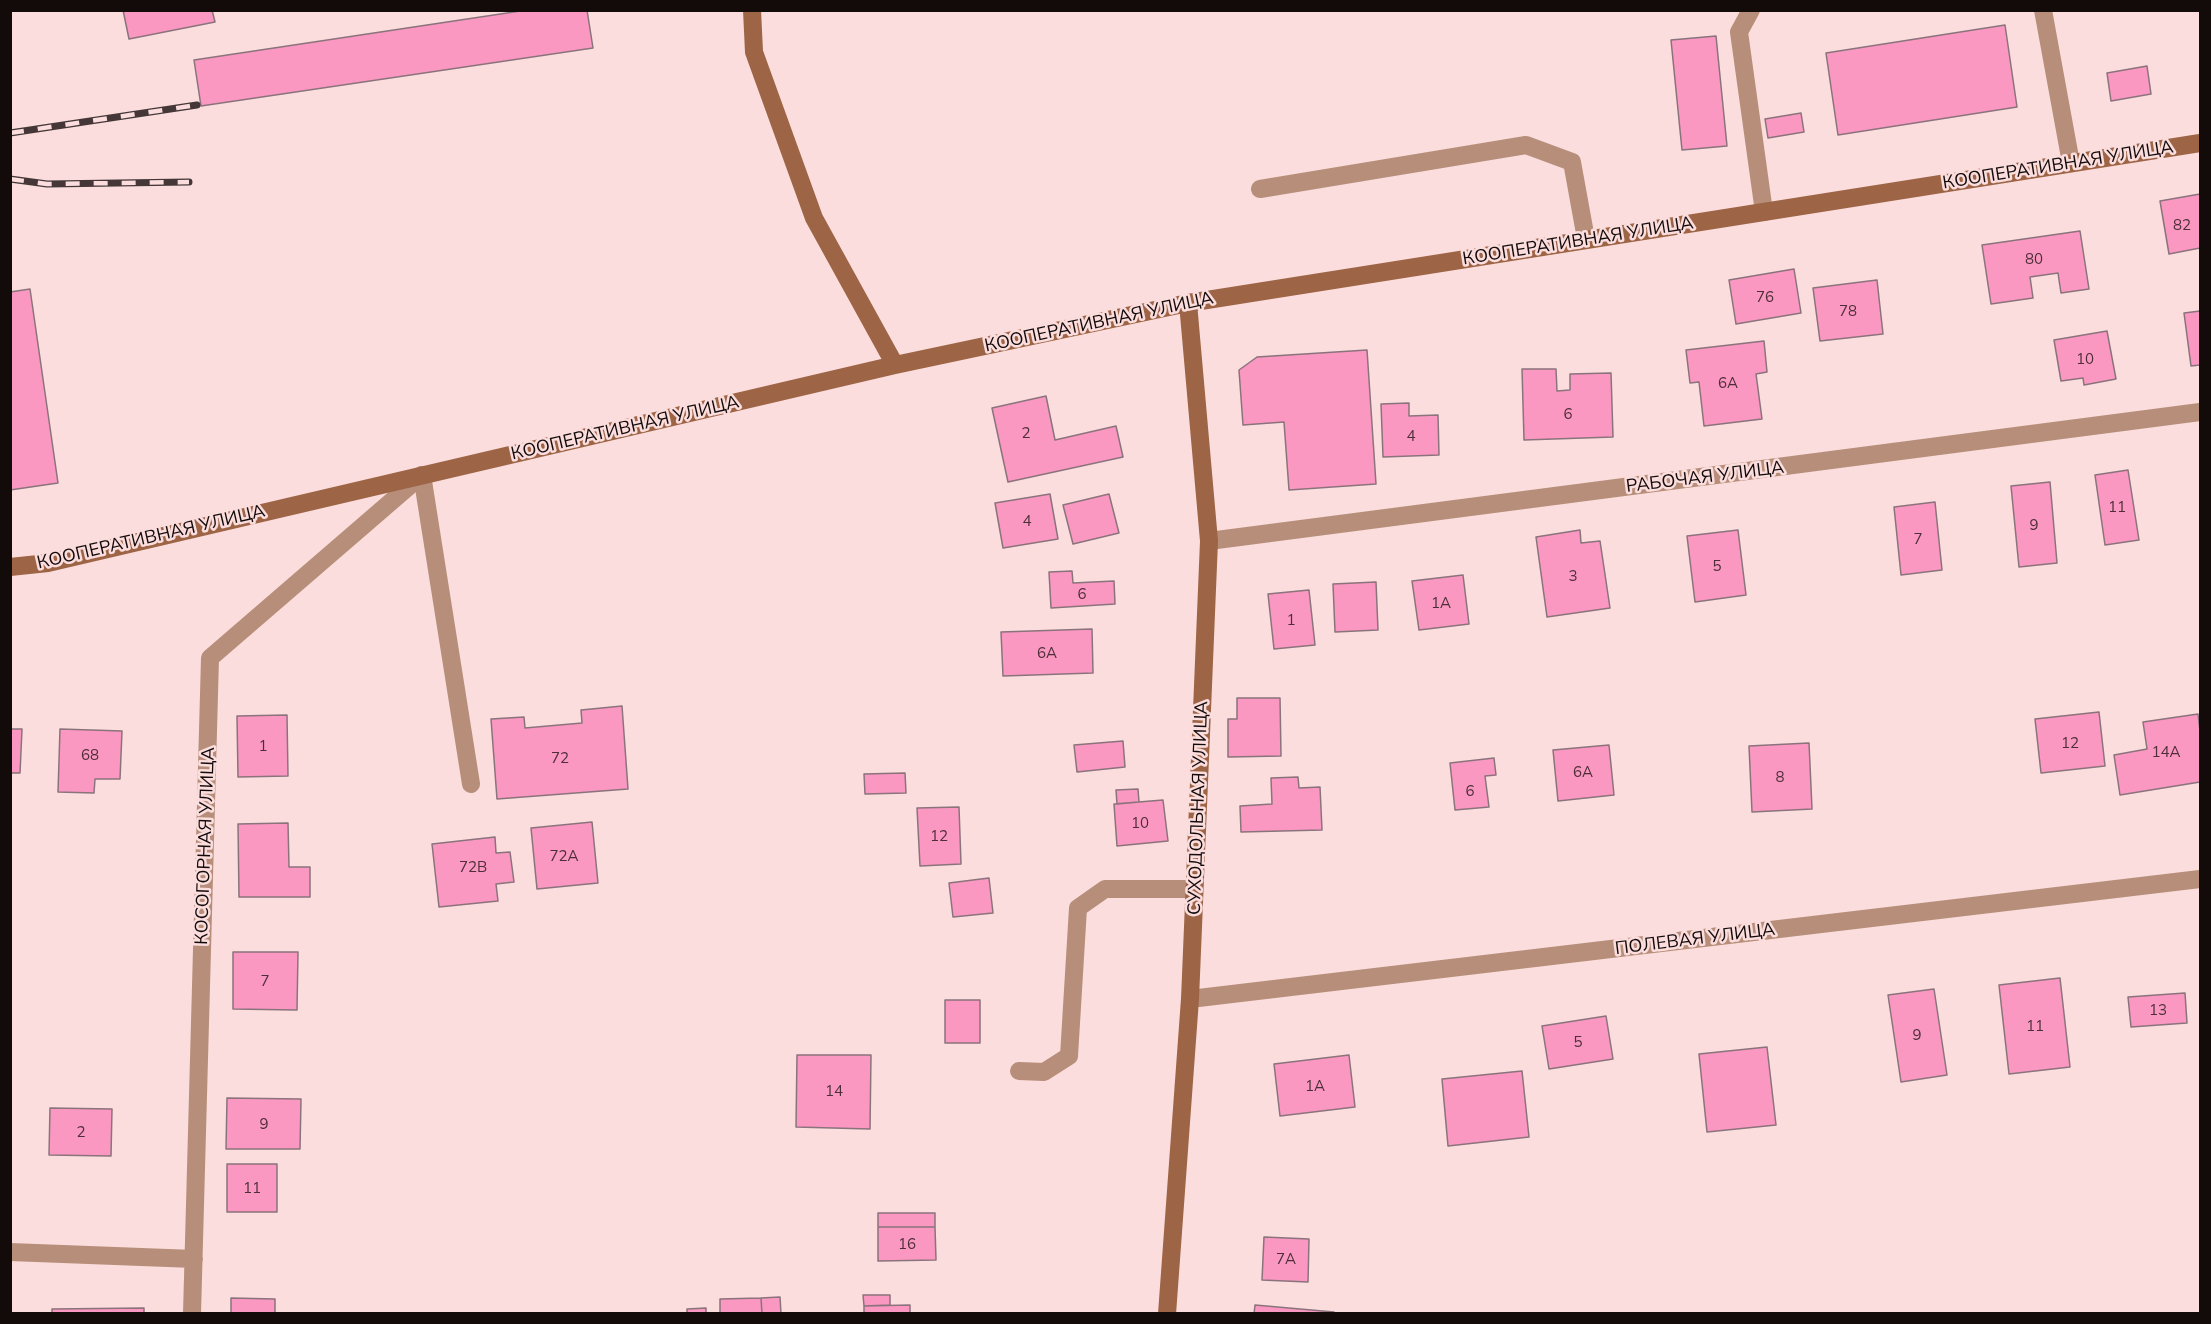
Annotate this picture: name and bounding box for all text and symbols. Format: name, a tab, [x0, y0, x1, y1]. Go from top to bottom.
street label: КООПЕРАТИВНАЯ УЛИЦА	[1941, 136, 2175, 194]
street label: КООПЕРАТИВНАЯ УЛИЦА	[1461, 212, 1695, 270]
house number: 82	[2173, 216, 2191, 234]
house number: 80	[2025, 250, 2043, 268]
street label: КООПЕРАТИВНАЯ УЛИЦА	[983, 287, 1215, 357]
house number: 76	[1756, 288, 1774, 306]
house number: 78	[1839, 302, 1857, 320]
house number: 10	[2076, 350, 2094, 368]
house number: 6А	[1718, 374, 1738, 392]
street label: КООПЕРАТИВНАЯ УЛИЦА	[509, 391, 741, 465]
house number: 6	[1564, 405, 1572, 423]
house number: 2	[1022, 424, 1030, 442]
house number: 4	[1407, 427, 1415, 445]
street label: РАБОЧАЯ УЛИЦА	[1625, 457, 1785, 497]
house number: 11	[2108, 498, 2126, 516]
street label: КООПЕРАТИВНАЯ УЛИЦА	[35, 500, 267, 574]
house number: 4	[1023, 512, 1031, 530]
house number: 9	[2030, 516, 2038, 534]
house number: 7	[1914, 530, 1922, 548]
house number: 5	[1713, 557, 1721, 575]
house number: 3	[1569, 567, 1577, 585]
house number: 6	[1078, 585, 1086, 603]
house number: 1А	[1431, 594, 1451, 612]
house number: 1	[1287, 611, 1295, 629]
house number: 6А	[1037, 644, 1057, 662]
street label: СУХОДОЛЬНАЯ УЛИЦА	[1183, 701, 1213, 915]
house number: 12	[2061, 734, 2079, 752]
house number: 1	[259, 737, 267, 755]
house number: 14А	[2151, 743, 2181, 761]
house number: 68	[81, 746, 99, 764]
street label: КОСОГОРНАЯ УЛИЦА	[191, 747, 219, 945]
house number: 72	[551, 749, 569, 767]
house number: 6А	[1573, 763, 1593, 781]
house number: 8	[1776, 768, 1784, 786]
house number: 6	[1466, 782, 1474, 800]
house number: 10	[1131, 814, 1149, 832]
house number: 12	[930, 827, 948, 845]
house number: 72А	[549, 847, 579, 865]
house number: 72В	[459, 858, 487, 876]
street label: ПОЛЕВАЯ УЛИЦА	[1614, 918, 1776, 960]
house number: 7	[261, 972, 269, 990]
house number: 13	[2149, 1001, 2167, 1019]
house number: 11	[2026, 1017, 2044, 1035]
house number: 9	[1913, 1026, 1921, 1044]
house number: 5	[1574, 1033, 1582, 1051]
house number: 1А	[1305, 1077, 1325, 1095]
house number: 14	[825, 1082, 843, 1100]
house number: 9	[260, 1115, 268, 1133]
house number: 2	[77, 1123, 85, 1141]
house number: 11	[243, 1179, 261, 1197]
house number: 16	[898, 1235, 916, 1253]
house number: 7А	[1276, 1250, 1296, 1268]

